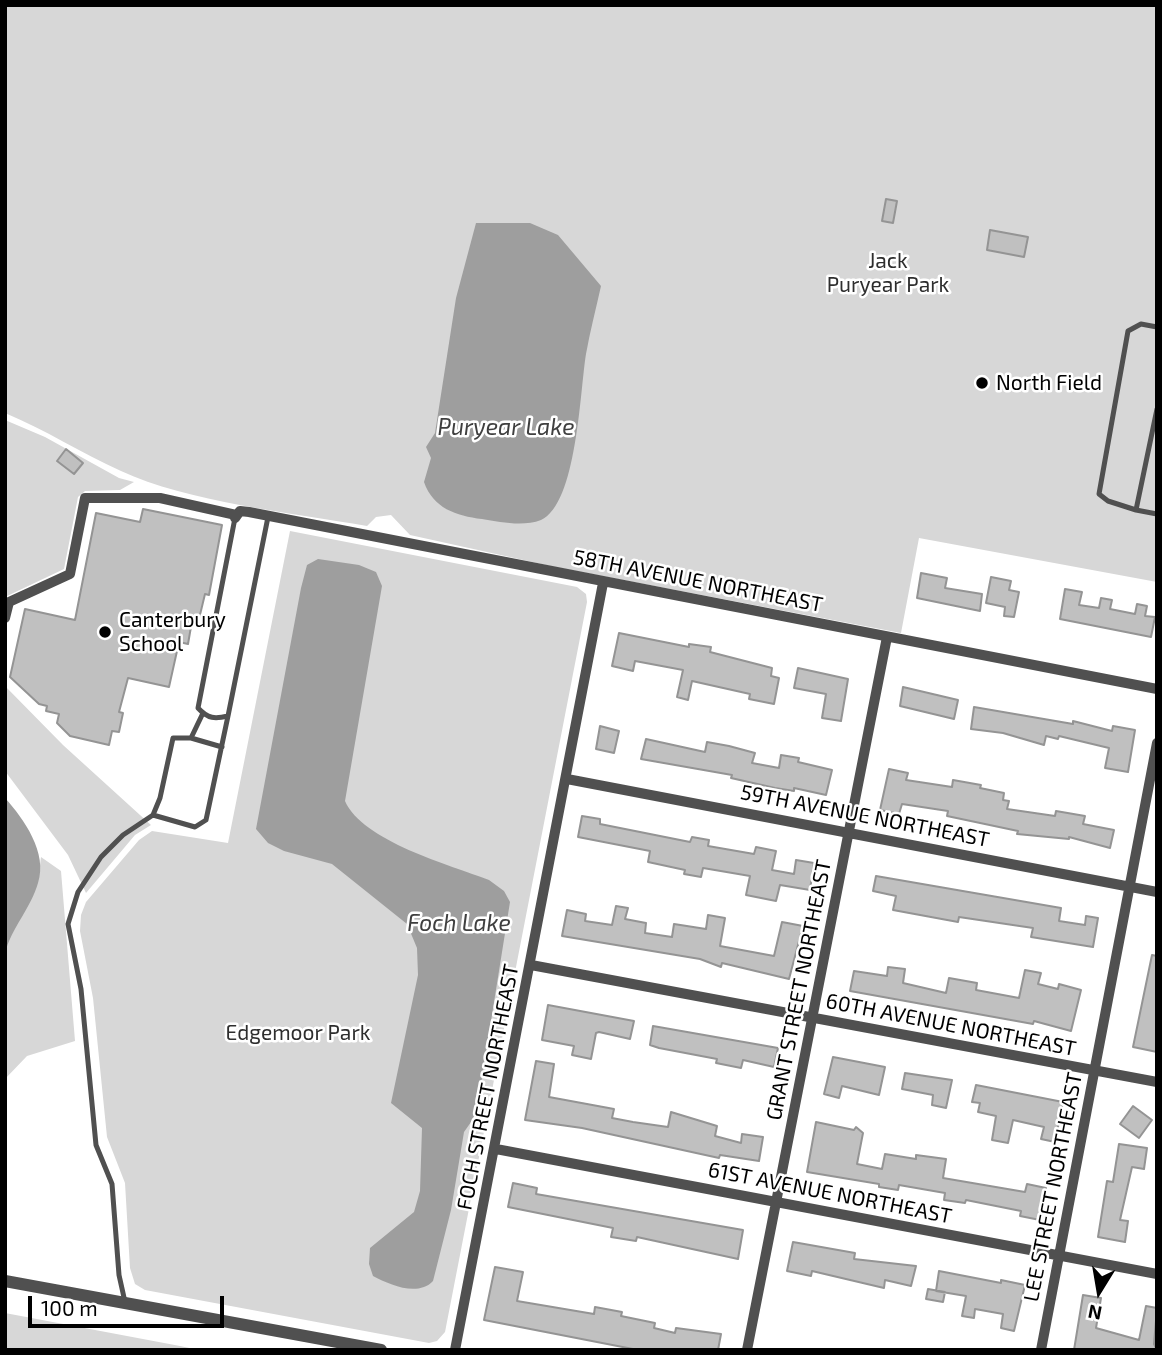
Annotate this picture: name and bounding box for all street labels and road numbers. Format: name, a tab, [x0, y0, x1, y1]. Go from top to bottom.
street label: 58TH AVENUE NORTHEAST	[571, 544, 825, 618]
street label: 59TH AVENUE NORTHEAST	[738, 780, 992, 852]
street label: GRANT STREET NORTHEAST	[761, 858, 837, 1122]
street label: FOCH STREET NORTHEAST	[452, 962, 524, 1212]
street label: 60TH AVENUE NORTHEAST	[824, 988, 1078, 1062]
street label: LEE STREET NORTHEAST	[1018, 1070, 1088, 1304]
street label: 61ST AVENUE NORTHEAST	[706, 1157, 954, 1229]

